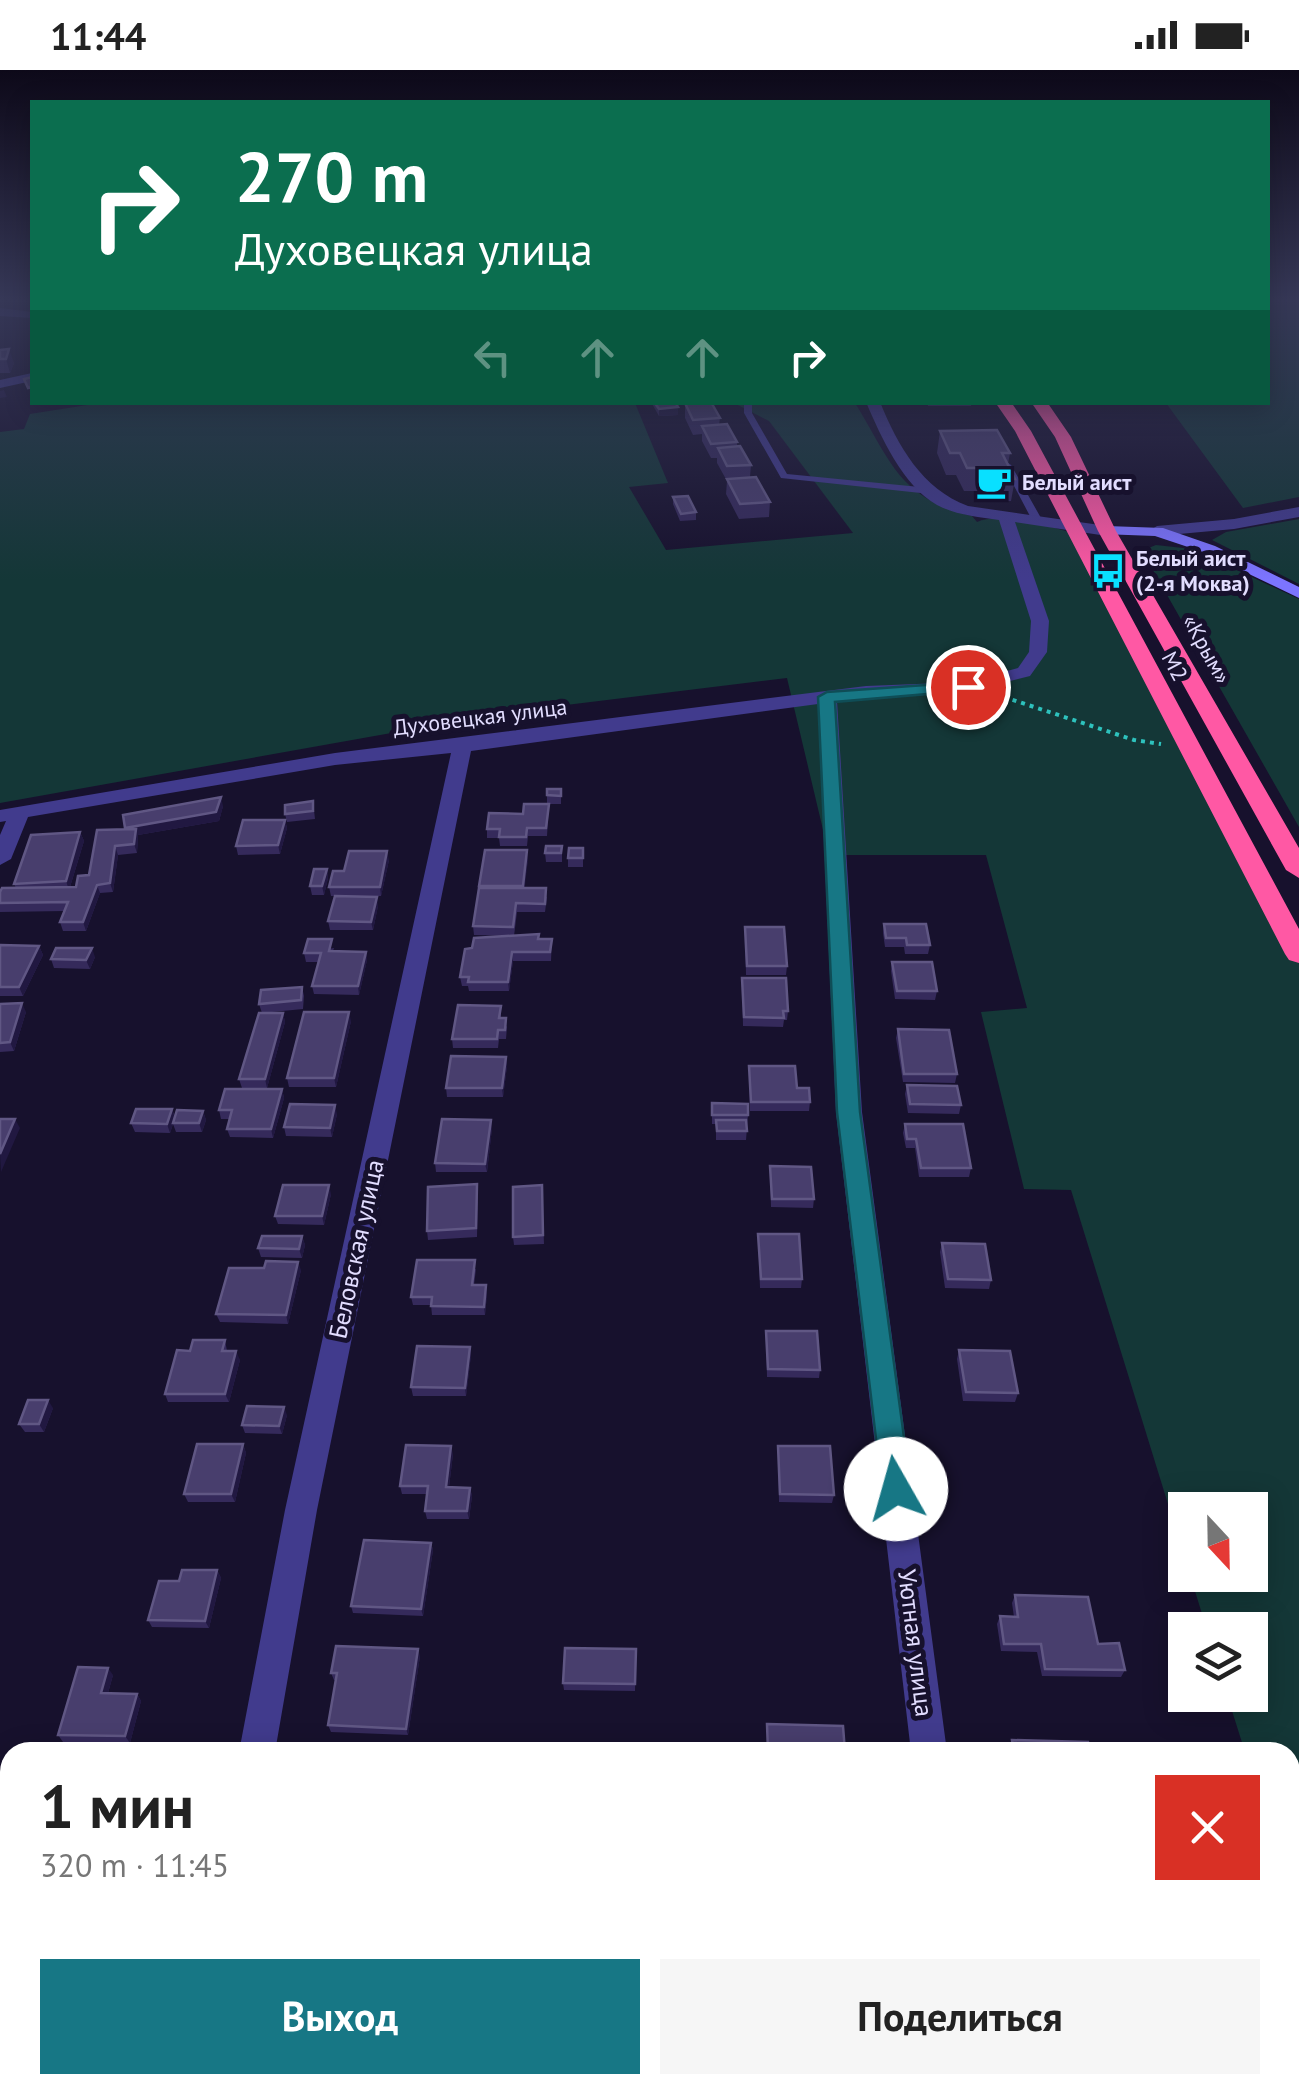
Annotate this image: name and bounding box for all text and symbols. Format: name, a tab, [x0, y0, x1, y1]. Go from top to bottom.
text: 11:44	[50, 11, 146, 60]
text: 270 m	[235, 131, 428, 221]
icon: right	[70, 140, 200, 270]
text: Духовецкая улица	[235, 219, 593, 277]
icon: left	[465, 330, 520, 385]
icon: ahead	[570, 330, 625, 385]
icon: ahead	[675, 330, 730, 385]
icon: right	[780, 330, 835, 385]
cafe icon: Белый аист	[975, 463, 1013, 501]
place label: Белый аист	[1022, 468, 1132, 496]
place label: Белый аист (2-я Моква)	[1136, 544, 1250, 597]
bus stop icon: Белый аист (2-я Моква)	[1089, 552, 1127, 590]
street label: «Крым»	[1177, 609, 1237, 689]
pin	[926, 645, 1011, 730]
street label: М2	[1156, 646, 1194, 686]
icon: arrive	[941, 660, 996, 715]
street label: Духовецкая улица	[392, 692, 568, 742]
street label: Беловская улица	[321, 1157, 391, 1341]
position arrow	[844, 1437, 948, 1541]
north arrow	[1168, 1492, 1268, 1592]
map controls	[1168, 1492, 1268, 1712]
street label: Уютная улица	[891, 1568, 941, 1718]
button: layers	[1168, 1612, 1268, 1712]
text: 1 мин	[40, 1767, 194, 1845]
button: close	[1155, 1775, 1260, 1880]
text: 320 m · 11:45	[40, 1844, 229, 1886]
button: Выход	[40, 1959, 640, 2074]
button: Поделиться	[660, 1959, 1260, 2074]

